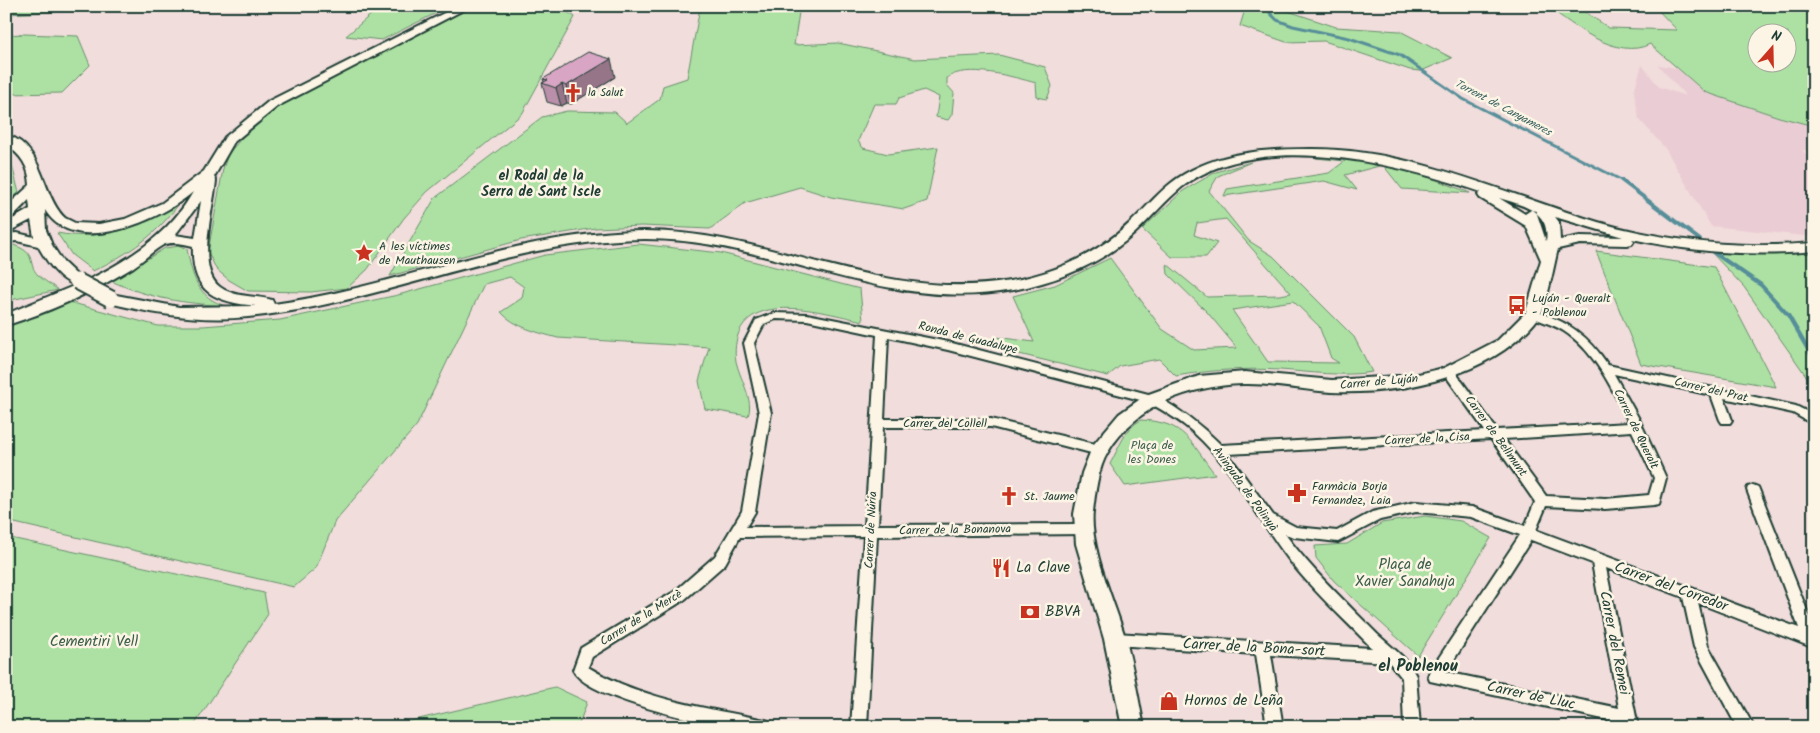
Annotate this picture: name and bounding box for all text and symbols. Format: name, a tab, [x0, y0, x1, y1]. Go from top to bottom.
north arrow	[1748, 22, 1798, 72]
text: N	[1768, 25, 1784, 49]
water label: Torrent de Canyameres	[1451, 75, 1556, 142]
church icon: la Salut	[562, 82, 584, 104]
place label: la Salut	[588, 84, 624, 102]
district label: el Rodal de la Serra de Sant Iscle	[481, 165, 601, 203]
place label: A les víctimes de Mauthausen	[379, 237, 455, 270]
place icon: A les víctimes de Mauthausen	[353, 242, 375, 264]
place label: Luján - Queralt - Poblenou	[1532, 289, 1611, 322]
bus stop icon: Luján - Queralt - Poblenou	[1506, 294, 1528, 316]
street label: Ronda de Guadalupe	[916, 316, 1020, 360]
street label: Carrer de Luján	[1339, 369, 1419, 395]
street label: Carrer del Prat	[1672, 372, 1750, 408]
street label: Carrer de Queralt	[1608, 386, 1664, 473]
street label: Carrer de Bellmunt	[1460, 391, 1532, 481]
street label: Carrer del Collell	[903, 414, 987, 433]
street label: Carrer de la Cisa	[1384, 427, 1470, 451]
park label: Plaça de les Dones	[1128, 436, 1176, 469]
street label: Avinguda de Polinyà	[1208, 442, 1283, 536]
place label: Farmàcia Borja Fernandez, Laia	[1312, 477, 1391, 510]
pharmacy icon: Farmàcia Borja Fernandez, Laia	[1286, 482, 1308, 504]
church icon: St. Jaume	[998, 485, 1020, 507]
place label: St. Jaume	[1024, 487, 1075, 506]
street label: Carrer de Núria	[859, 490, 883, 569]
street label: Carrer de la Bonanova	[899, 520, 1012, 540]
park label: Plaça de Xavier Sanahuja	[1355, 553, 1455, 594]
street label: Carrer del Corredor	[1611, 555, 1732, 619]
place label: La Clave	[1016, 556, 1070, 580]
restaurant icon: La Clave	[990, 557, 1012, 579]
street label: Carrer de la Mercè	[596, 585, 687, 651]
street label: Carrer del Remei	[1592, 589, 1636, 698]
place label: BBVA	[1045, 600, 1081, 624]
bank icon: BBVA	[1019, 601, 1041, 623]
park label: Cementiri Vell	[50, 630, 139, 654]
street label: Carrer de la Bona-sort	[1182, 632, 1326, 664]
district label: el Poblenou	[1378, 654, 1458, 679]
street label: Carrer de Lluc	[1485, 675, 1578, 717]
place label: Hornos de Leña	[1184, 689, 1283, 713]
shop icon: Hornos de Leña	[1158, 690, 1180, 712]

